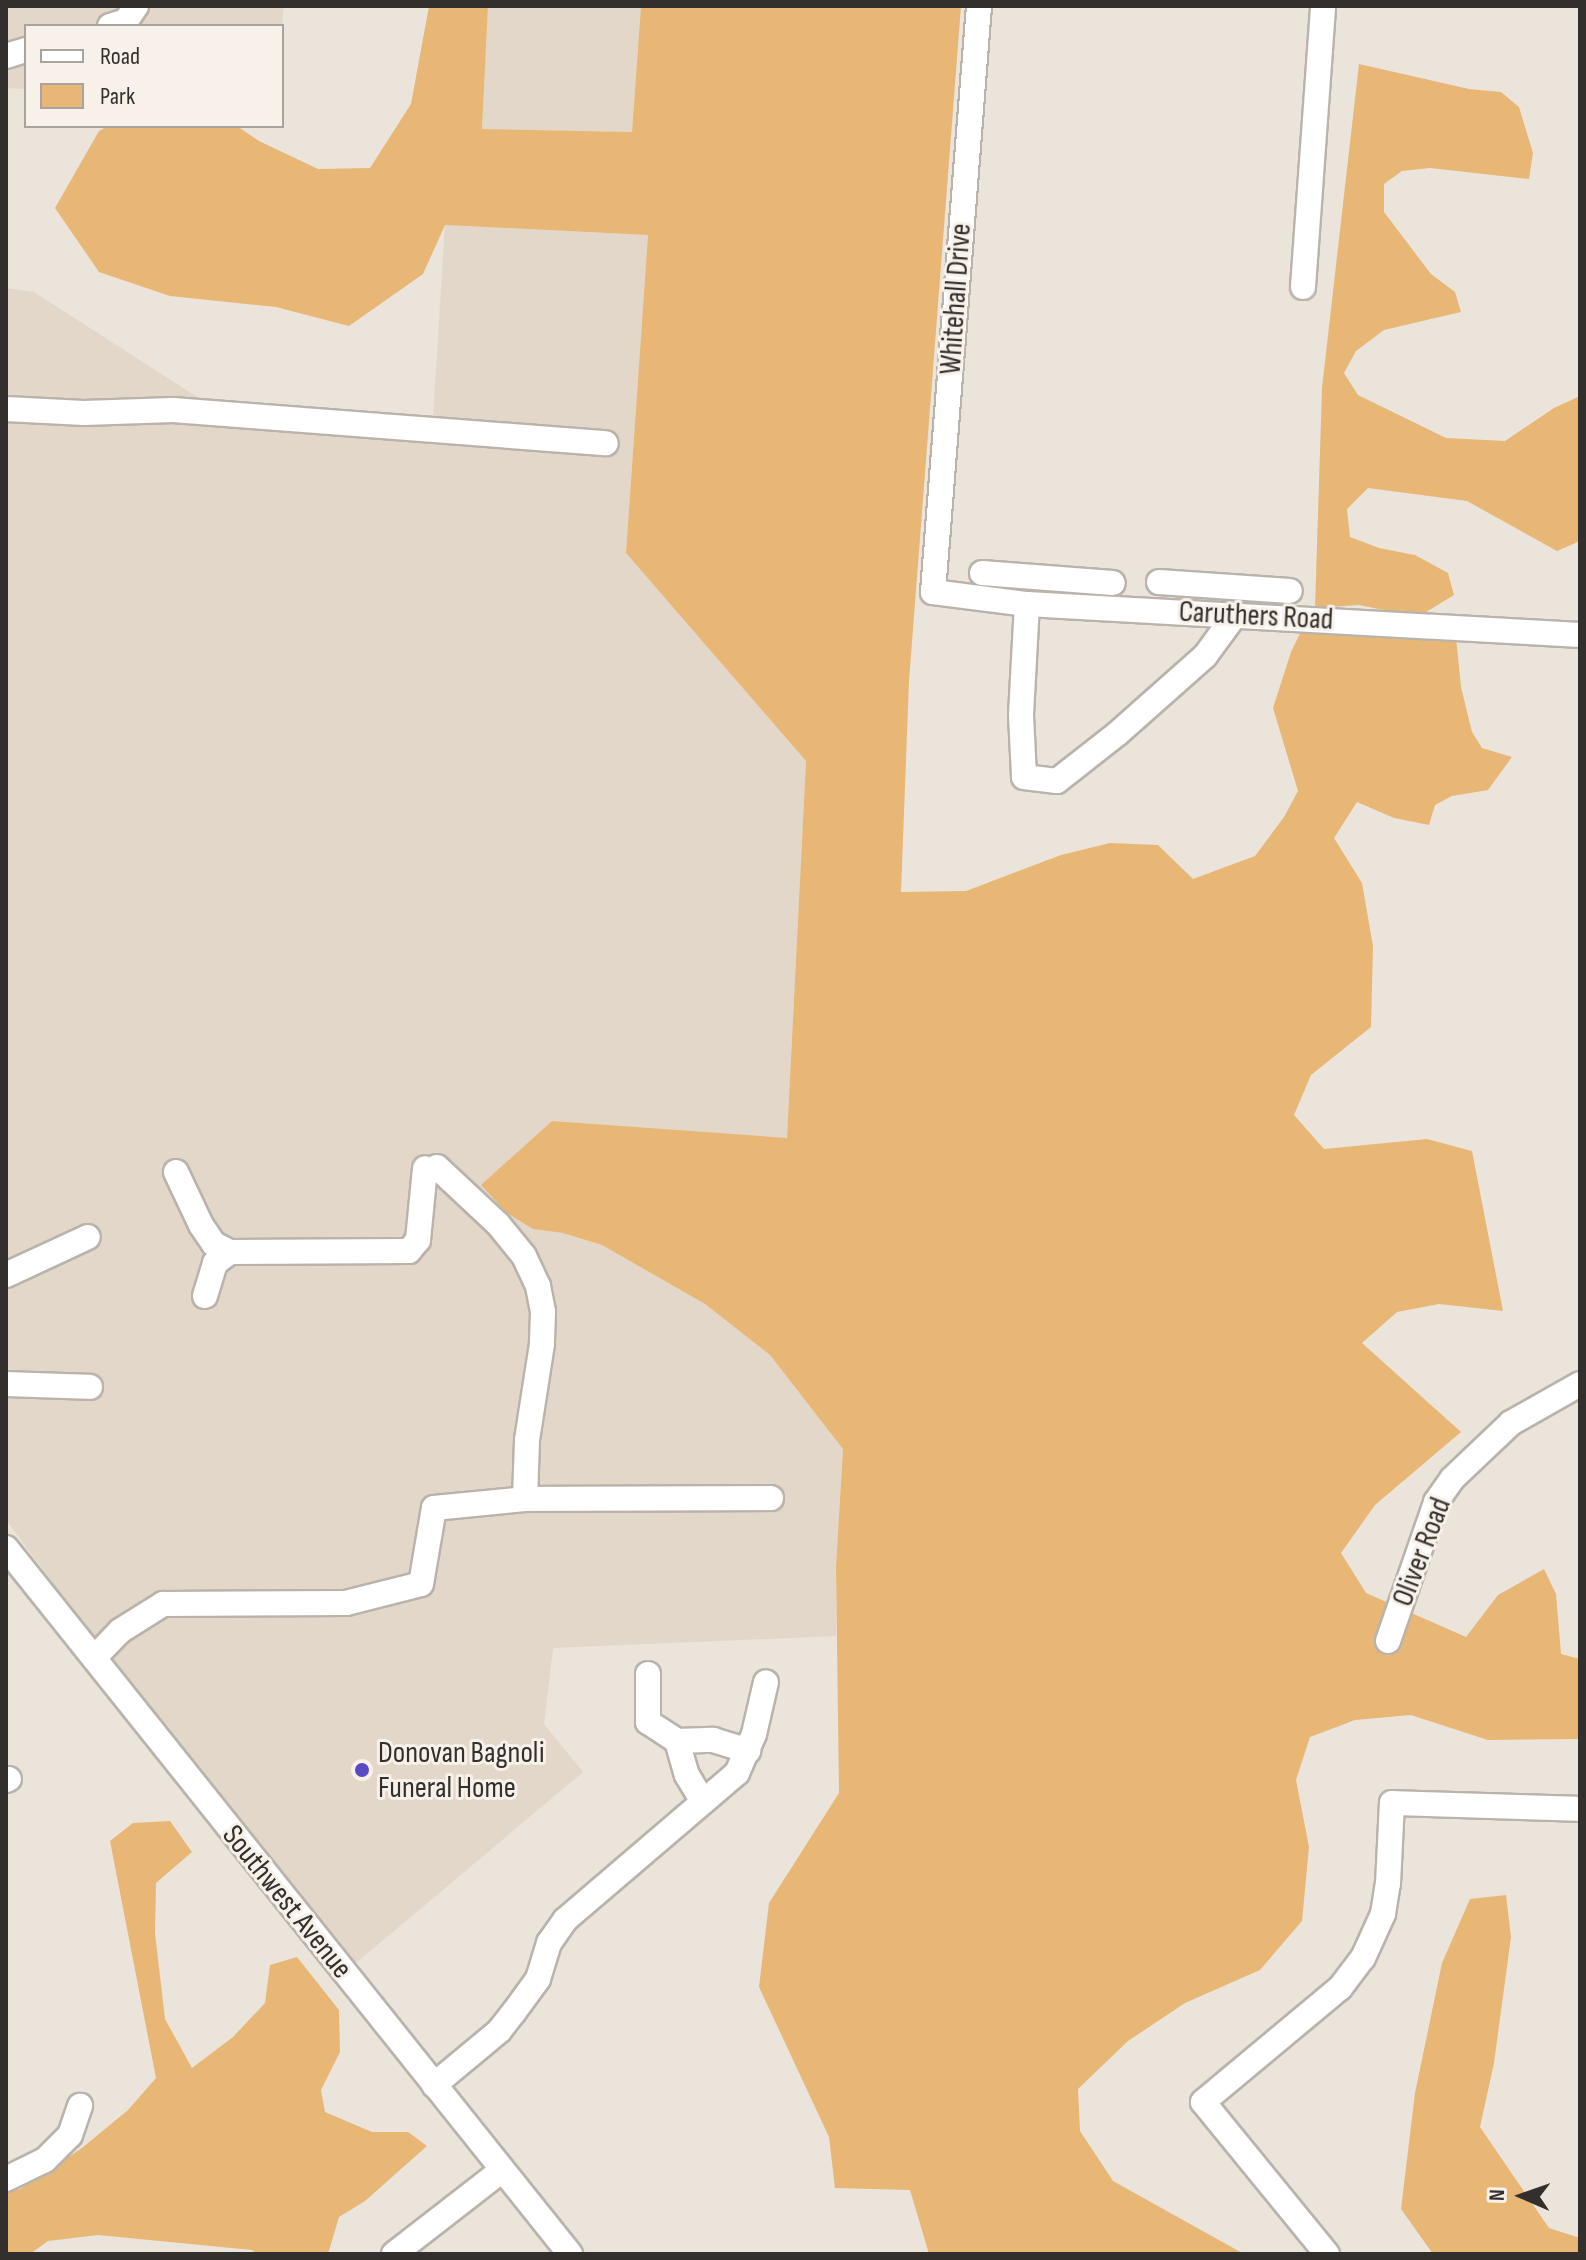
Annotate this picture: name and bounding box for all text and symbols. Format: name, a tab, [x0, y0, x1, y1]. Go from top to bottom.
legend	[24, 24, 284, 128]
text: Road	[100, 42, 140, 71]
text: Park	[100, 82, 135, 111]
street label: Whitehall Drive	[933, 222, 979, 376]
street label: Caruthers Road	[1178, 594, 1334, 638]
street label: Oliver Road	[1385, 1493, 1459, 1611]
place label: Donovan Bagnoli Funeral Home	[378, 1735, 545, 1806]
marker: Donovan Bagnoli Funeral Home	[353, 1761, 371, 1779]
street label: Southwest Avenue	[214, 1818, 360, 1986]
north arrow	[1482, 2156, 1562, 2236]
text: N	[1484, 2189, 1511, 2201]

